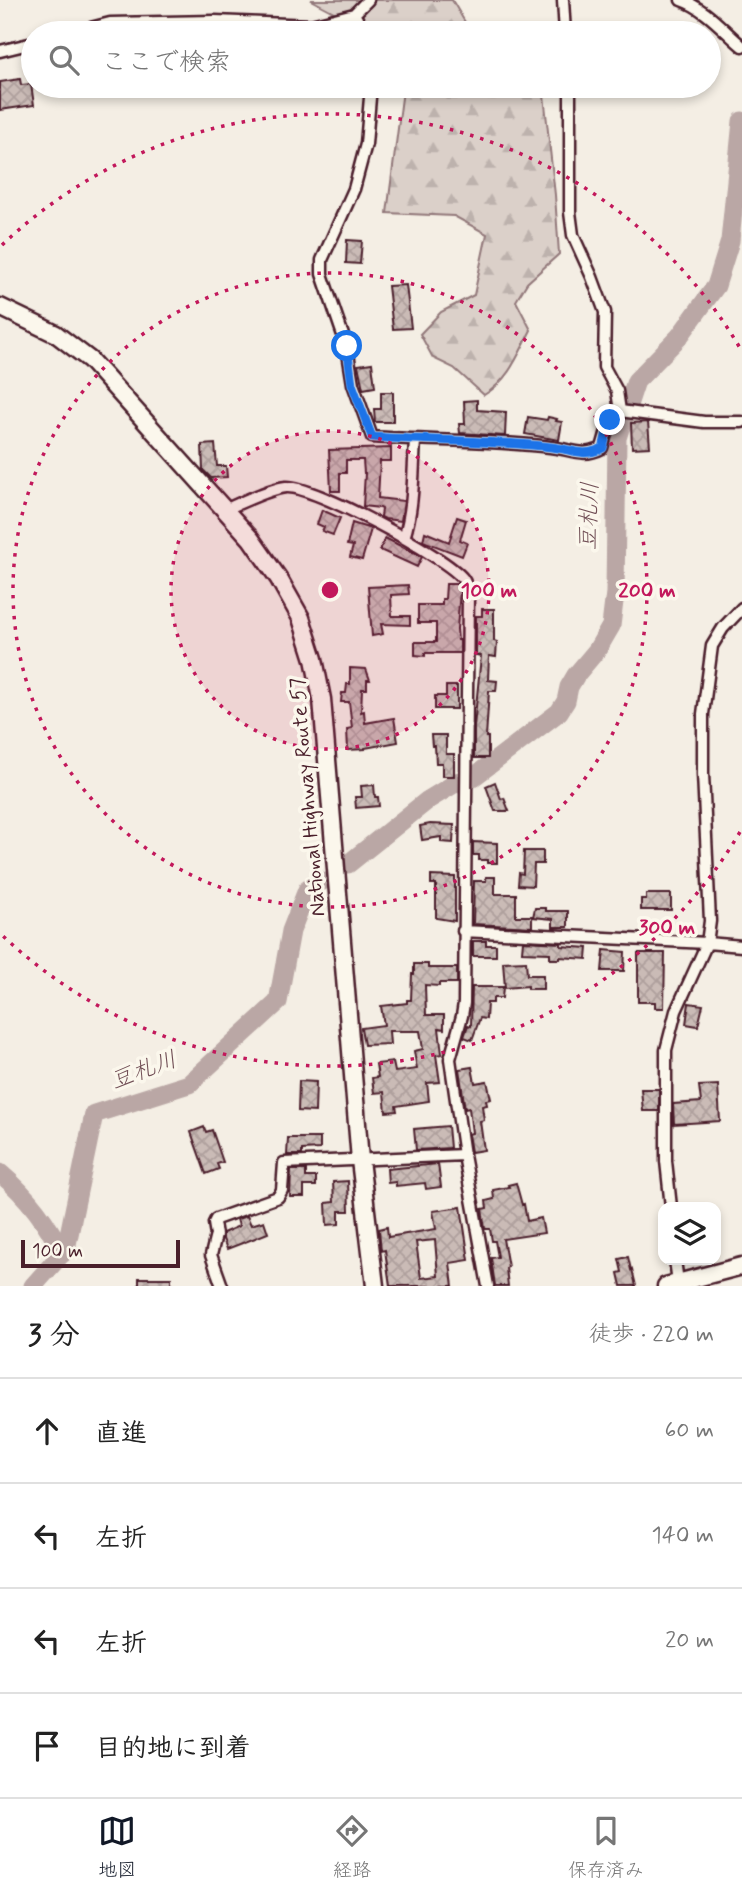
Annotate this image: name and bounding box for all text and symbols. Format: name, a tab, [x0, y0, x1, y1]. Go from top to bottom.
search box	[21, 21, 721, 98]
icon: search	[45, 41, 83, 79]
text: ここで検索	[101, 46, 231, 80]
route start	[331, 330, 362, 361]
route end	[594, 404, 625, 435]
water label: 豆札川	[574, 481, 606, 551]
text: 100 m	[461, 577, 517, 605]
text: 200 m	[618, 577, 676, 605]
centre of rings	[318, 578, 342, 602]
street label: National Highway Route 57	[284, 676, 332, 918]
text: 300 m	[639, 914, 696, 942]
water label: 豆札川	[106, 1045, 182, 1097]
map controls	[658, 1202, 721, 1265]
button: layers	[658, 1202, 721, 1265]
scale bar	[21, 1237, 180, 1269]
text: 100 m	[32, 1239, 83, 1264]
text: 3 分	[28, 1316, 80, 1355]
text: 徒歩 · 220 m	[589, 1320, 714, 1350]
icon: ahead	[28, 1412, 66, 1450]
text: 60 m	[665, 1416, 714, 1446]
text: 直進	[95, 1417, 147, 1451]
icon: left	[28, 1517, 66, 1555]
text: 140 m	[651, 1521, 714, 1551]
text: 左折	[95, 1522, 147, 1556]
icon: left	[28, 1622, 66, 1660]
text: 20 m	[665, 1626, 714, 1656]
text: 左折	[95, 1627, 147, 1661]
icon: arrive	[28, 1727, 66, 1765]
text: 目的地に到着	[95, 1732, 251, 1766]
tab: 地図	[98, 1812, 136, 1883]
tab: 経路	[333, 1812, 371, 1883]
tab: 保存済み	[568, 1812, 644, 1883]

